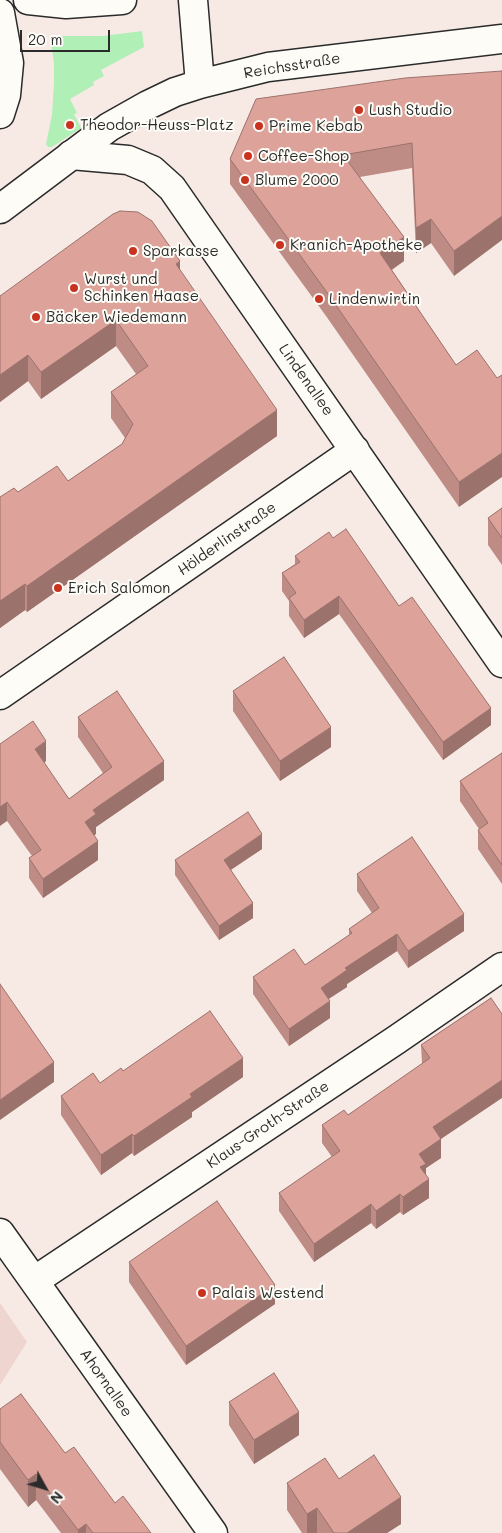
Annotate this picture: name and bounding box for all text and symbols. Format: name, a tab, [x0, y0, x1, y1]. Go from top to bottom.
scale bar	[22, 20, 112, 52]
text: 20 m	[28, 29, 62, 49]
street label: Reichsstraße	[242, 49, 342, 83]
place label: Lush Studio	[369, 101, 452, 119]
marker: Lush Studio	[353, 104, 365, 116]
place label: Theodor-Heuss-Platz	[80, 116, 234, 134]
place label: Prime Kebab	[269, 117, 363, 135]
marker: Theodor-Heuss-Platz	[64, 119, 76, 131]
marker: Prime Kebab	[253, 120, 265, 132]
place label: Coffee-Shop	[258, 147, 349, 165]
marker: Coffee-Shop	[242, 150, 254, 162]
place label: Blume 2000	[255, 171, 338, 189]
marker: Blume 2000	[239, 174, 251, 186]
place label: Kranich-Apotheke	[290, 236, 423, 254]
marker: Kranich-Apotheke	[274, 239, 286, 251]
place label: Sparkasse	[143, 242, 219, 260]
marker: Sparkasse	[127, 245, 139, 257]
place label: Wurst und Schinken Haase	[84, 270, 199, 305]
marker: Wurst und Schinken Haase	[68, 282, 80, 294]
place label: Lindenwirtin	[329, 290, 420, 308]
marker: Lindenwirtin	[313, 293, 325, 305]
place label: Bäcker Wiedemann	[46, 308, 187, 326]
marker: Bäcker Wiedemann	[30, 311, 42, 323]
street label: Lindenallee	[275, 341, 337, 419]
street label: Hölderlinstraße	[174, 498, 280, 580]
place label: Erich Salomon	[68, 579, 170, 597]
marker: Erich Salomon	[52, 582, 64, 594]
street label: Klaus-Groth-Straße	[203, 1077, 333, 1173]
place label: Palais Westend	[212, 1284, 324, 1302]
marker: Palais Westend	[196, 1287, 208, 1299]
street label: Ahornallee	[76, 1345, 136, 1421]
north arrow	[20, 1463, 70, 1513]
text: N	[46, 1488, 68, 1508]

